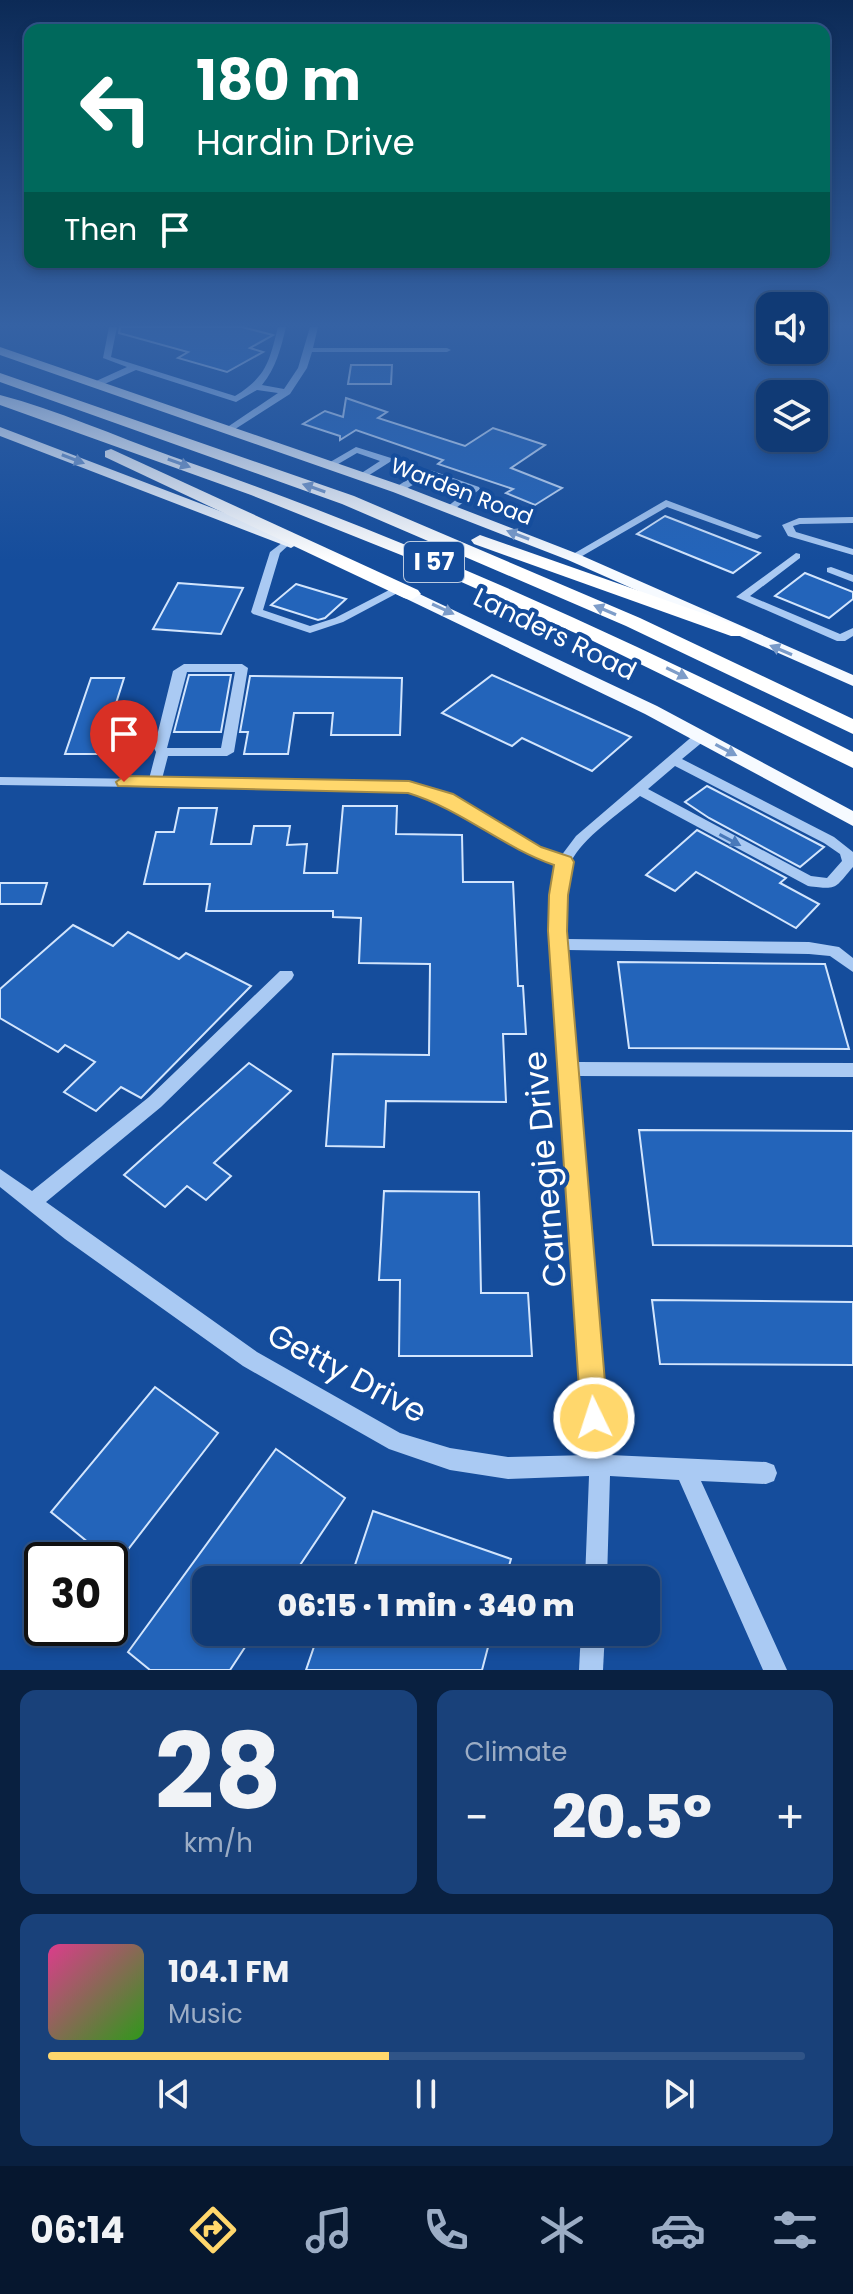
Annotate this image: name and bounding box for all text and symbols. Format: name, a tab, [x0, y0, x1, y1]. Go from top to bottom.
text: 180 m	[196, 41, 361, 120]
icon: left	[64, 56, 168, 160]
text: Hardin Drive	[196, 117, 415, 168]
text: Then	[64, 208, 137, 251]
icon: arrive	[153, 208, 197, 252]
map controls	[756, 292, 828, 452]
button: sound	[756, 292, 828, 364]
button: layers	[756, 380, 828, 452]
street label: Warden Road	[386, 450, 537, 533]
one-way arrow	[61, 453, 85, 466]
one-way arrow	[167, 458, 191, 470]
one-way arrow	[302, 481, 326, 493]
one-way arrow	[506, 528, 530, 541]
road number: I 57	[404, 542, 464, 582]
street label: Landers Road	[468, 579, 642, 689]
one-way arrow	[432, 602, 455, 616]
one-way arrow	[593, 603, 617, 617]
one-way arrow	[770, 644, 793, 657]
one-way arrow	[665, 666, 688, 680]
pin	[90, 700, 158, 782]
icon: arrive	[102, 712, 146, 756]
one-way arrow	[715, 743, 737, 757]
one-way arrow	[719, 834, 742, 847]
street label: Carnegie Drive	[512, 1049, 577, 1289]
street label: Getty Drive	[259, 1312, 435, 1433]
position arrow	[552, 1376, 636, 1460]
speed limit sign: 30	[24, 1542, 128, 1646]
text: 06:15 · 1 min · 340 m	[277, 1584, 575, 1627]
text: 28	[155, 1699, 282, 1844]
text: Climate	[465, 1734, 567, 1770]
text: 20.5°	[552, 1775, 712, 1859]
text: −	[465, 1787, 489, 1848]
text: +	[775, 1787, 805, 1848]
text: km/h	[184, 1825, 253, 1861]
text: 104.1 FM	[168, 1950, 289, 1993]
text: Music	[168, 1996, 243, 2032]
icon: previous	[152, 2072, 196, 2116]
icon: pause	[404, 2072, 448, 2116]
icon: next	[657, 2072, 701, 2116]
icon: directions	[185, 2202, 241, 2258]
icon: music	[301, 2202, 357, 2258]
icon: phone	[418, 2202, 474, 2258]
icon: climate	[534, 2202, 590, 2258]
icon: car	[650, 2202, 706, 2258]
icon: filters	[767, 2202, 823, 2258]
text: 06:14	[30, 2205, 125, 2256]

